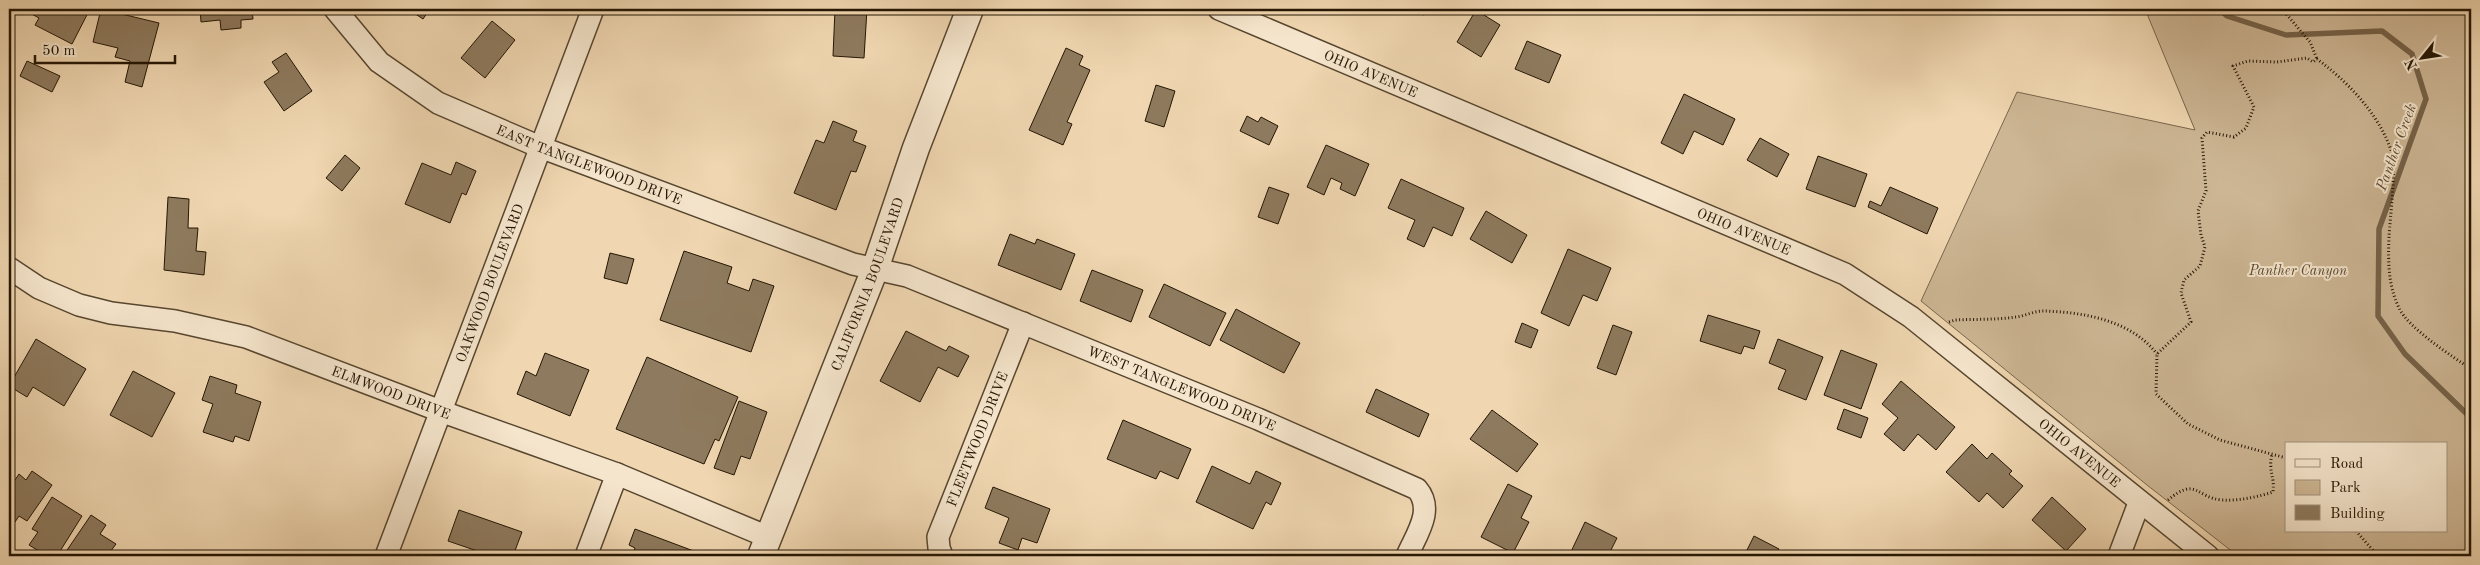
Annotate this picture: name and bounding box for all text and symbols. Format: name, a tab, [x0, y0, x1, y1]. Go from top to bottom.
scale bar	[35, 32, 175, 64]
north arrow	[2398, 32, 2448, 82]
text: 50 m	[42, 44, 76, 59]
street label: OHIO AVENUE	[1322, 48, 1420, 100]
text: N	[2403, 56, 2420, 72]
water label: Panther Creek	[2374, 102, 2420, 194]
street label: EAST TANGLEWOOD DRIVE	[494, 123, 684, 207]
street label: CALIFORNIA BOULEVARD	[829, 196, 907, 373]
street label: OAKWOOD BOULEVARD	[454, 202, 527, 364]
street label: OHIO AVENUE	[1695, 206, 1792, 258]
park label: Panther Canyon	[2248, 264, 2347, 279]
street label: WEST TANGLEWOOD DRIVE	[1085, 344, 1278, 434]
street label: ELMWOOD DRIVE	[329, 364, 452, 422]
street label: FLEETWOOD DRIVE	[945, 370, 1011, 509]
street label: OHIO AVENUE	[2036, 417, 2122, 490]
legend	[2285, 442, 2448, 532]
text: Road	[2330, 457, 2364, 472]
text: Park	[2330, 481, 2361, 496]
text: Building	[2330, 507, 2385, 522]

